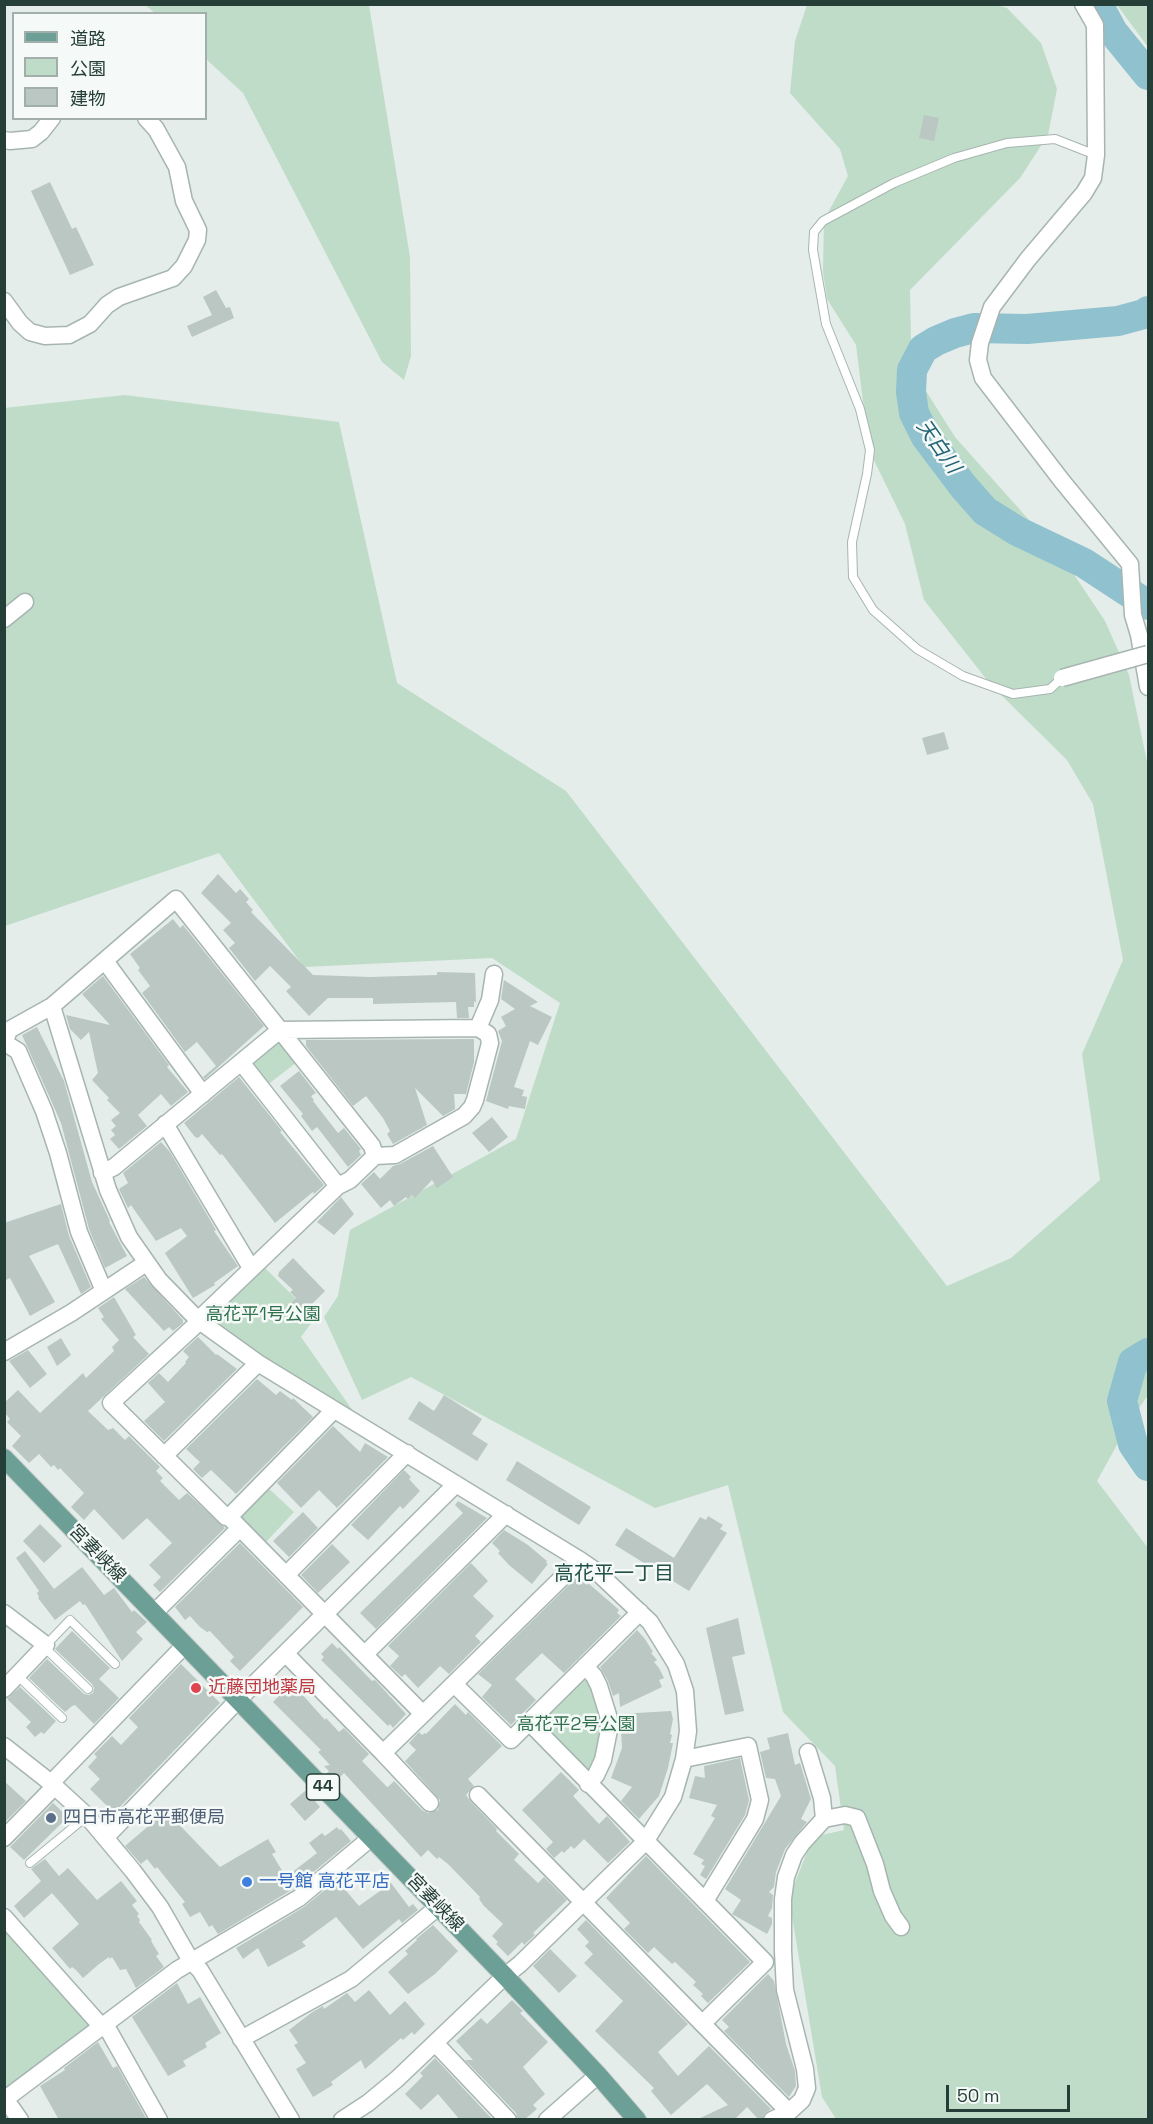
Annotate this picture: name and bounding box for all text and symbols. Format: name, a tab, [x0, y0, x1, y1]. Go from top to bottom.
legend	[12, 12, 207, 120]
text: 道路	[70, 27, 106, 50]
text: 公園	[70, 57, 106, 80]
text: 建物	[70, 87, 106, 110]
water label: 天白川	[911, 416, 965, 478]
park label: 高花平1号公園	[205, 1304, 321, 1326]
street label: 宮妻峡線	[64, 1521, 130, 1587]
district label: 高花平一丁目	[554, 1563, 674, 1587]
place label: 近藤団地薬局	[208, 1677, 316, 1699]
marker: 近藤団地薬局	[189, 1681, 203, 1695]
park label: 高花平2号公園	[517, 1714, 635, 1736]
road number: 44	[306, 1774, 340, 1800]
place label: 四日市高花平郵便局	[63, 1807, 225, 1829]
marker: 四日市高花平郵便局	[44, 1811, 58, 1825]
street label: 宮妻峡線	[402, 1870, 468, 1936]
place label: 一号館 高花平店	[259, 1871, 390, 1893]
marker: 一号館 高花平店	[240, 1875, 254, 1889]
scale bar	[949, 2073, 1074, 2111]
text: 50 m	[957, 2084, 999, 2107]

